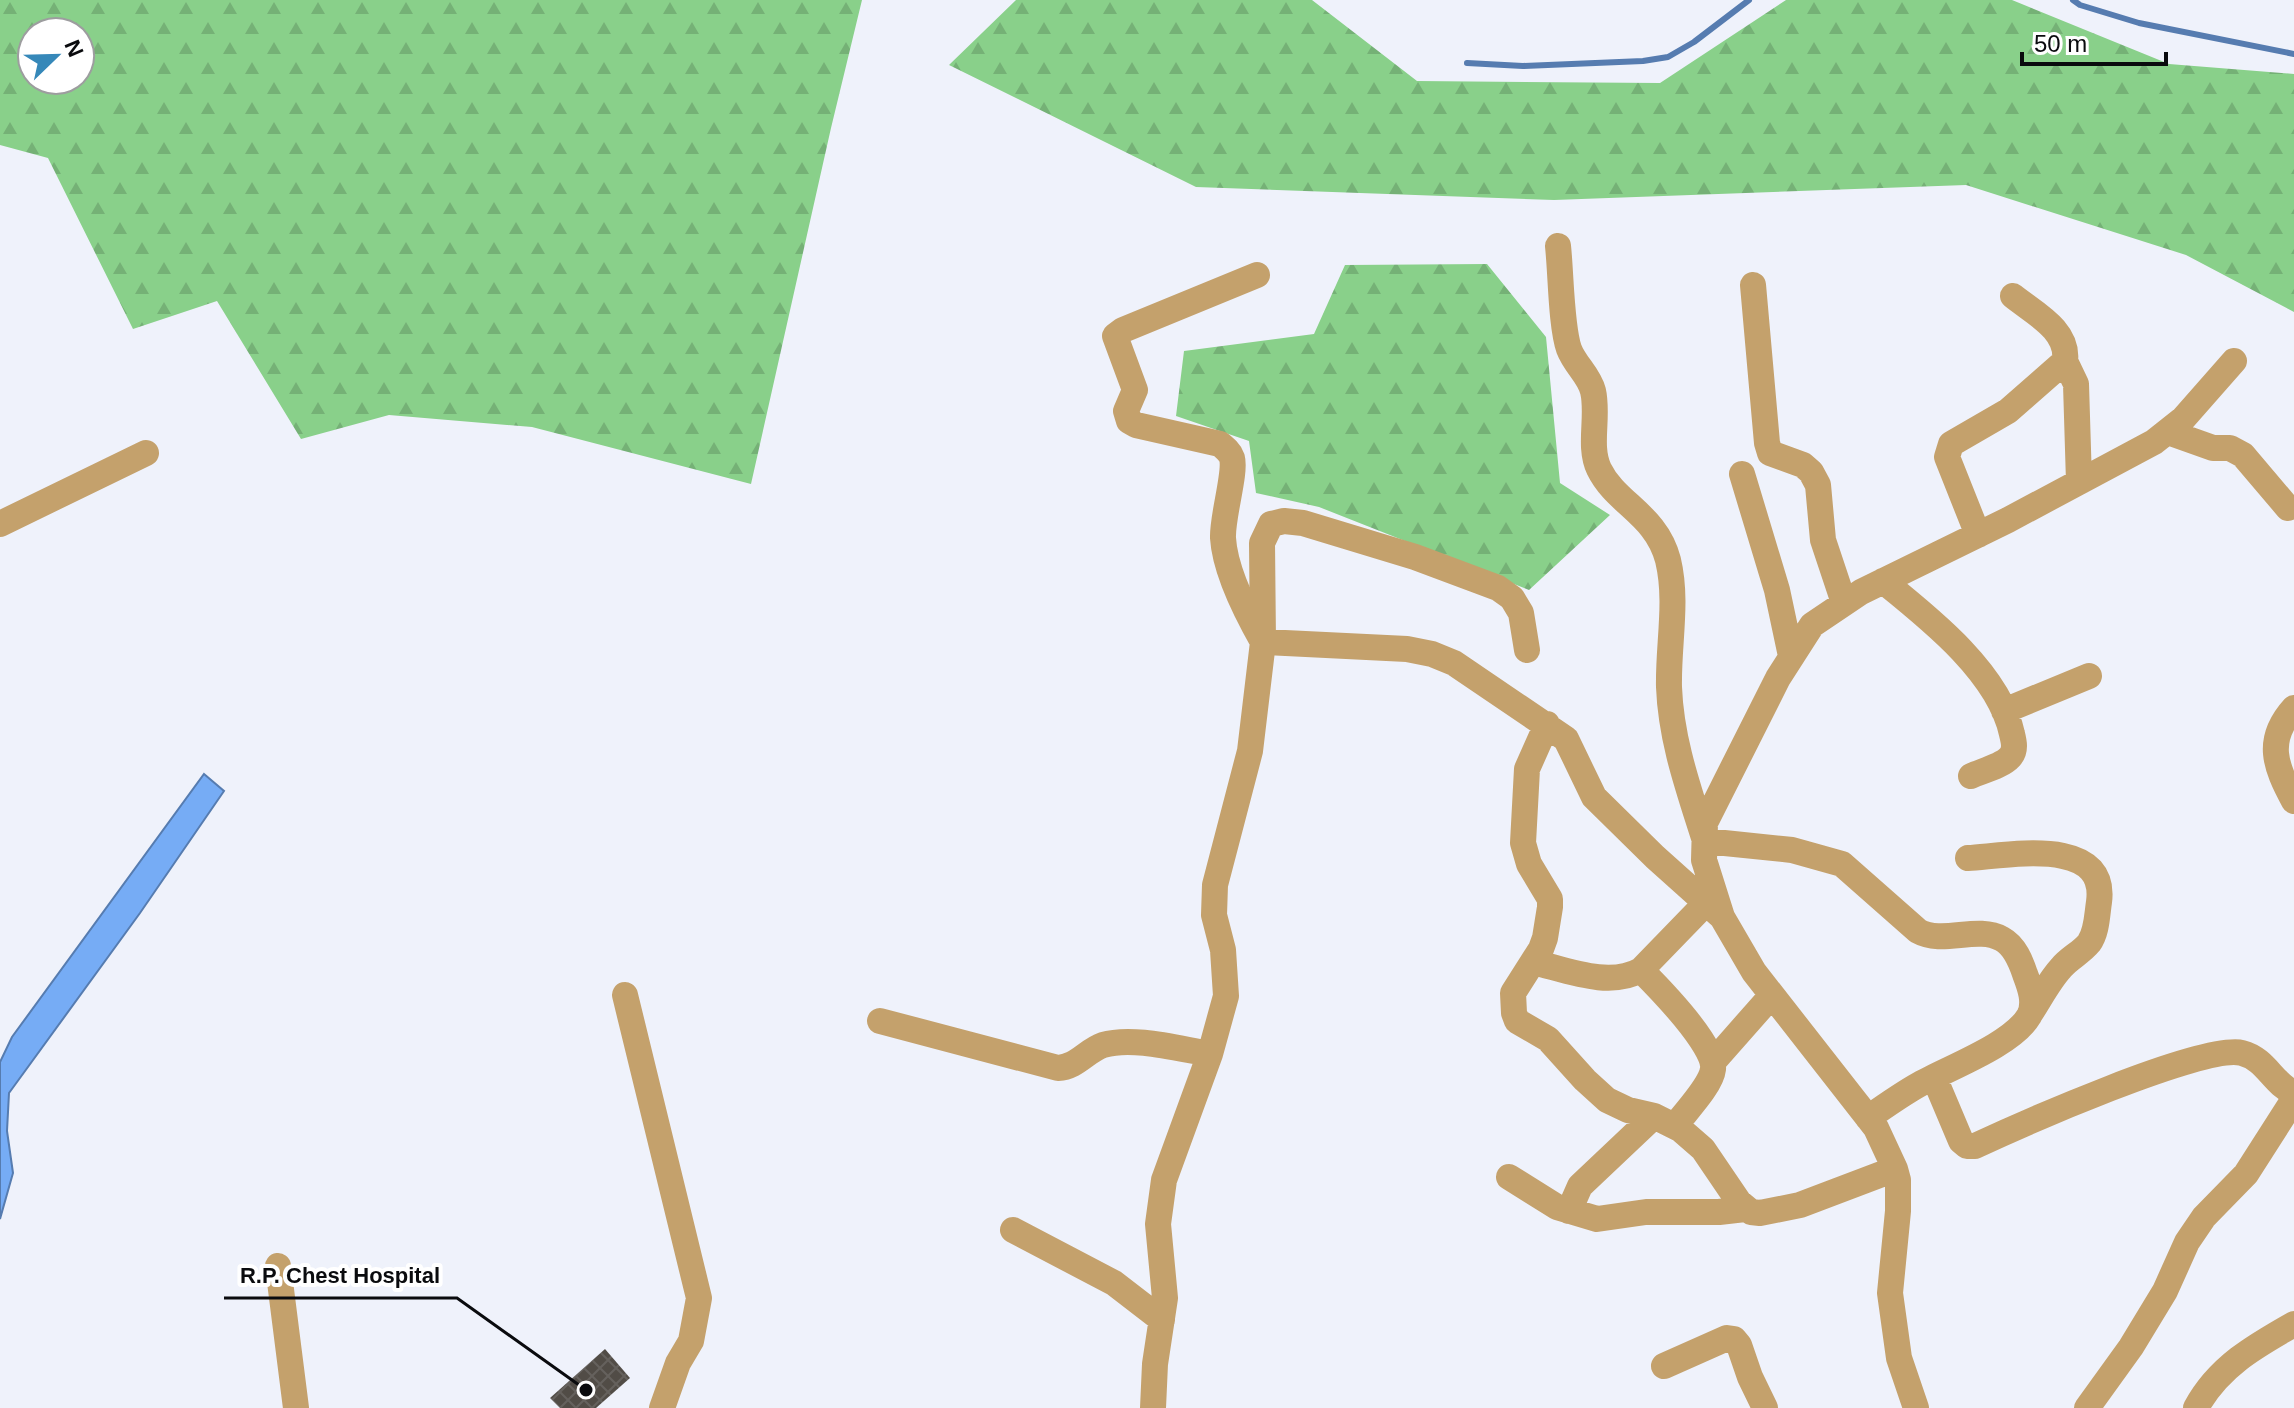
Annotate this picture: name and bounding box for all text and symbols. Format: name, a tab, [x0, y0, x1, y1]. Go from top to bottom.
north arrow	[16, 16, 96, 96]
scale bar	[2022, 16, 2166, 66]
text: 50 m	[2034, 30, 2087, 57]
text: N	[59, 36, 89, 61]
callout: R.P. Chest Hospital	[224, 1252, 457, 1298]
text: R.P. Chest Hospital	[240, 1263, 440, 1288]

